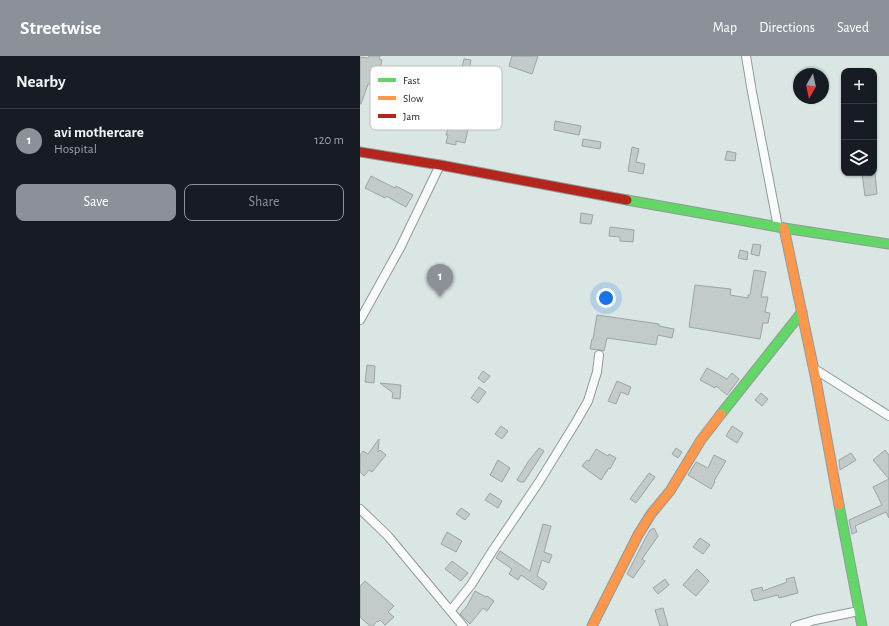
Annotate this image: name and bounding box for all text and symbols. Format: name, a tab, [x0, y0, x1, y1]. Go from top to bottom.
text: Streetwise	[20, 19, 101, 38]
text: Map	[713, 21, 737, 35]
text: Directions	[759, 21, 815, 35]
text: Saved	[837, 21, 869, 35]
legend	[370, 66, 502, 130]
north arrow	[793, 68, 829, 104]
map controls	[841, 68, 877, 176]
button: +	[841, 68, 877, 104]
text: Nearby	[16, 73, 66, 90]
text: Fast	[403, 75, 421, 86]
text: Slow	[403, 93, 424, 104]
button: −	[841, 104, 877, 140]
text: Jam	[403, 111, 420, 122]
text: avi mothercare	[54, 125, 144, 140]
text: 1	[27, 134, 31, 147]
text: 120 m	[314, 134, 344, 147]
button: layers	[841, 140, 877, 176]
text: Hospital	[54, 143, 97, 156]
button: Save	[16, 184, 176, 221]
button: Share	[184, 184, 344, 221]
pin: 1	[427, 264, 453, 297]
your location	[596, 288, 616, 308]

